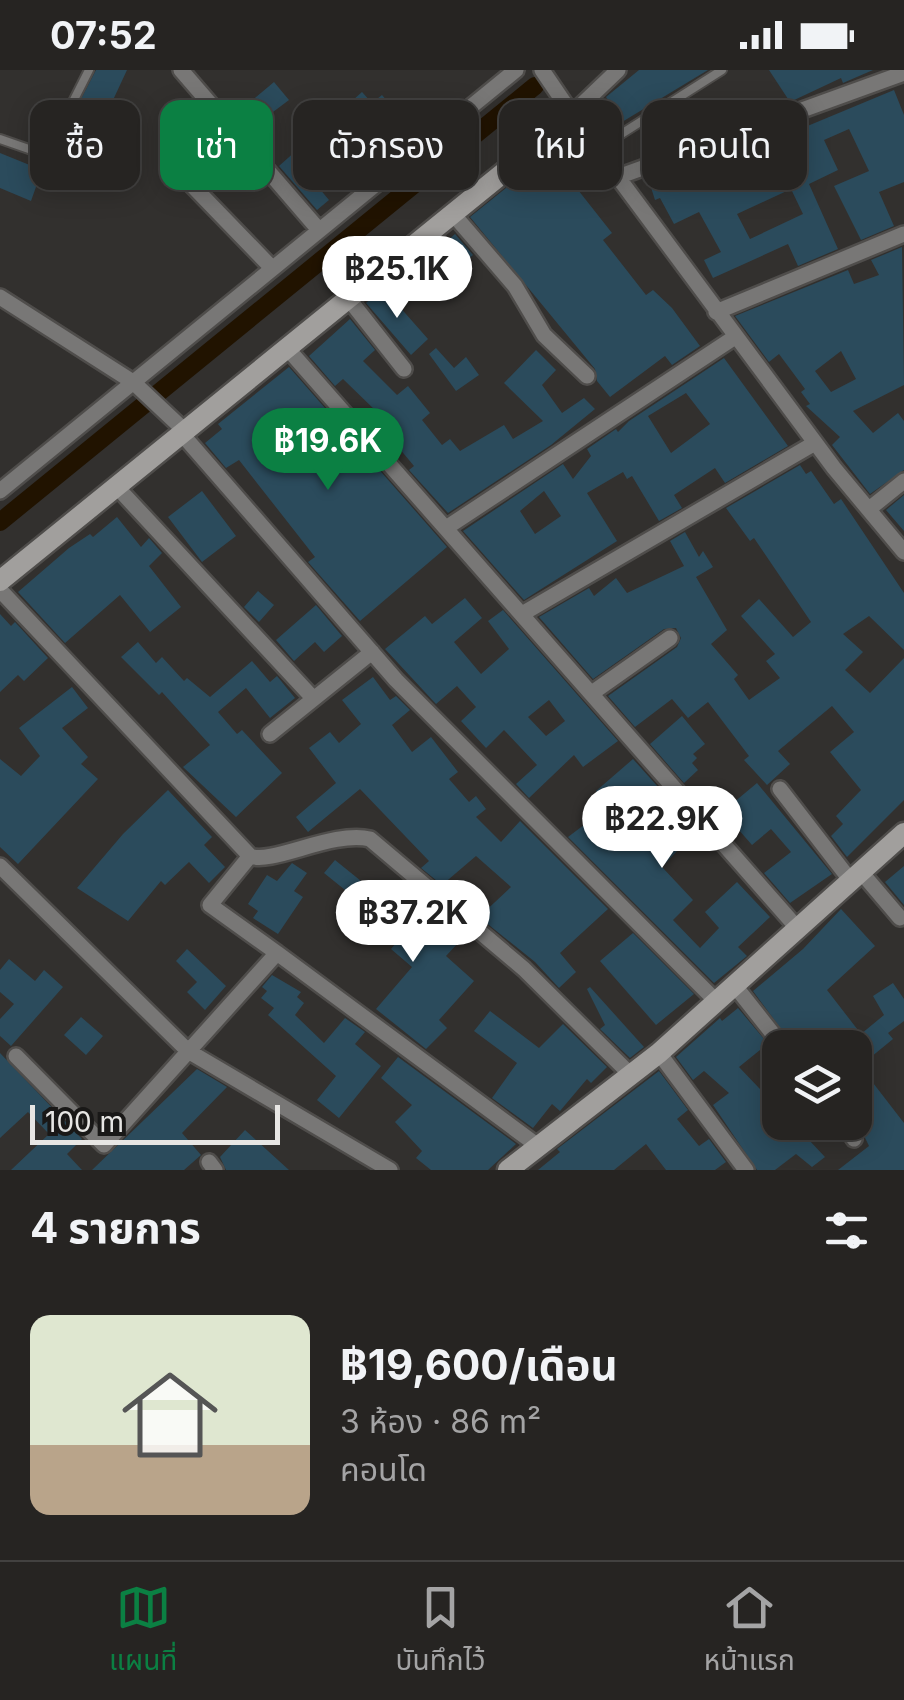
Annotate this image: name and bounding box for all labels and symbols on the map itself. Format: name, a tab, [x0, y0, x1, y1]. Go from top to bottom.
pin: ฿25.1K	[316, 236, 478, 321]
pin: ฿19.6K	[247, 408, 409, 493]
pin: ฿22.9K	[581, 786, 743, 871]
pin: ฿37.2K	[332, 880, 494, 965]
scale bar	[30, 1100, 280, 1144]

